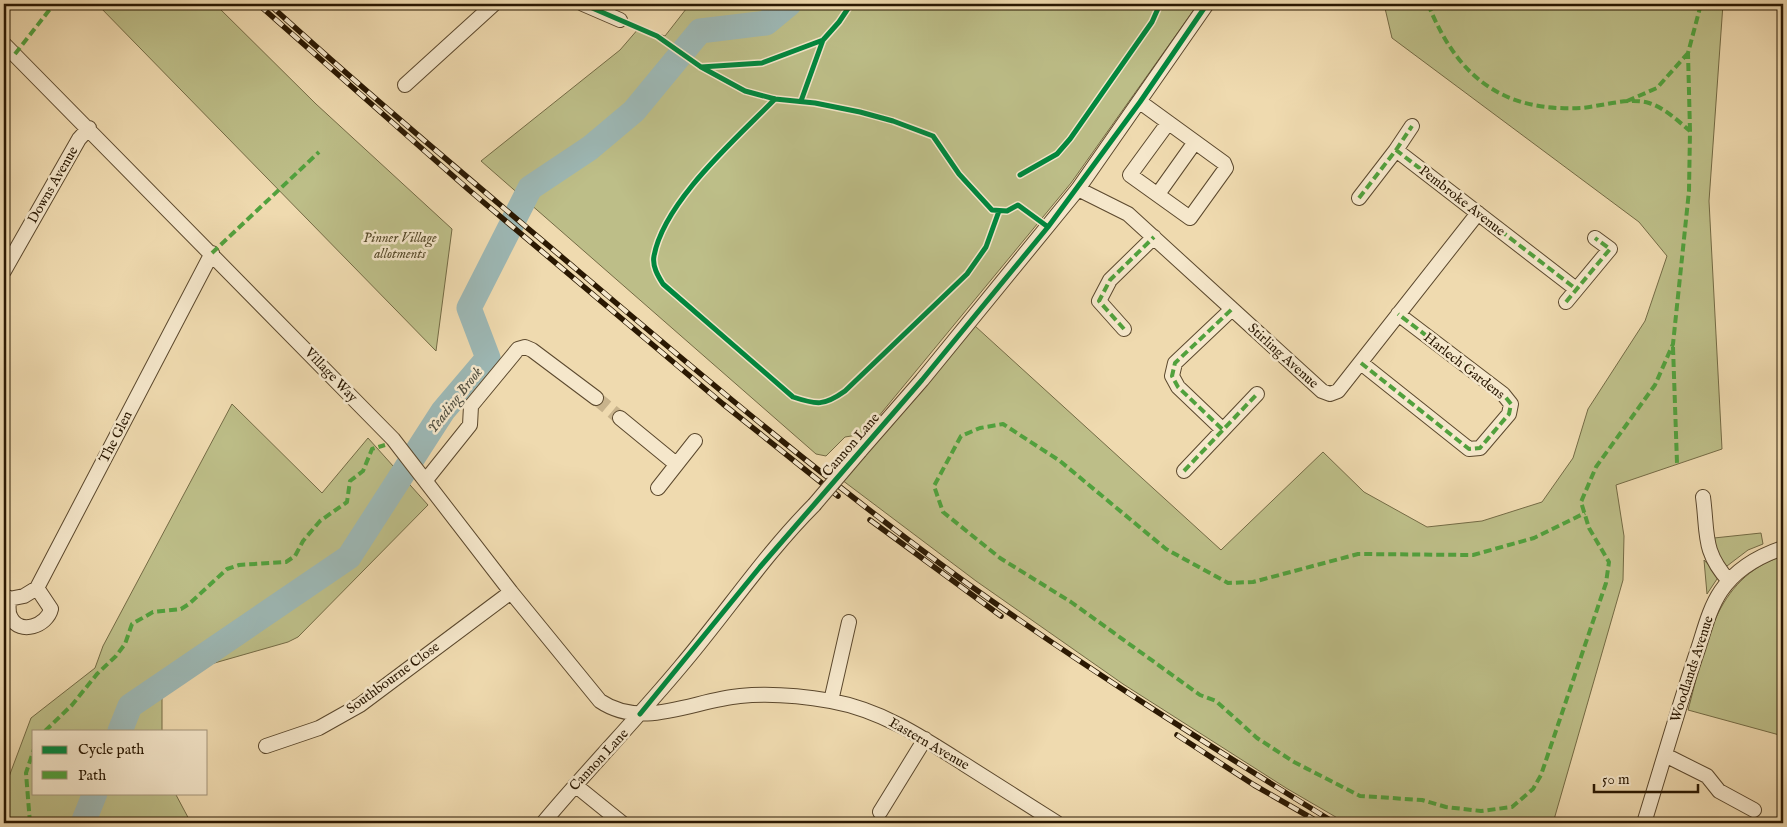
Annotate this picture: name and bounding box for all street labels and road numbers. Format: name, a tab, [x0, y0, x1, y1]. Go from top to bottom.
street label: Downs Avenue	[24, 143, 83, 227]
street label: Pembroke Avenue	[1415, 162, 1509, 241]
street label: Stirling Avenue	[1244, 319, 1323, 393]
street label: Harlech Gardens	[1420, 329, 1508, 403]
street label: Village Way	[300, 343, 362, 406]
street label: The Glen	[95, 408, 137, 466]
street label: Cannon Lane	[818, 409, 884, 481]
street label: Woodlands Avenue	[1666, 613, 1718, 724]
street label: Southbourne Close	[343, 638, 444, 718]
street label: Eastern Avenue	[885, 714, 973, 775]
street label: Cannon Lane	[566, 725, 633, 795]

